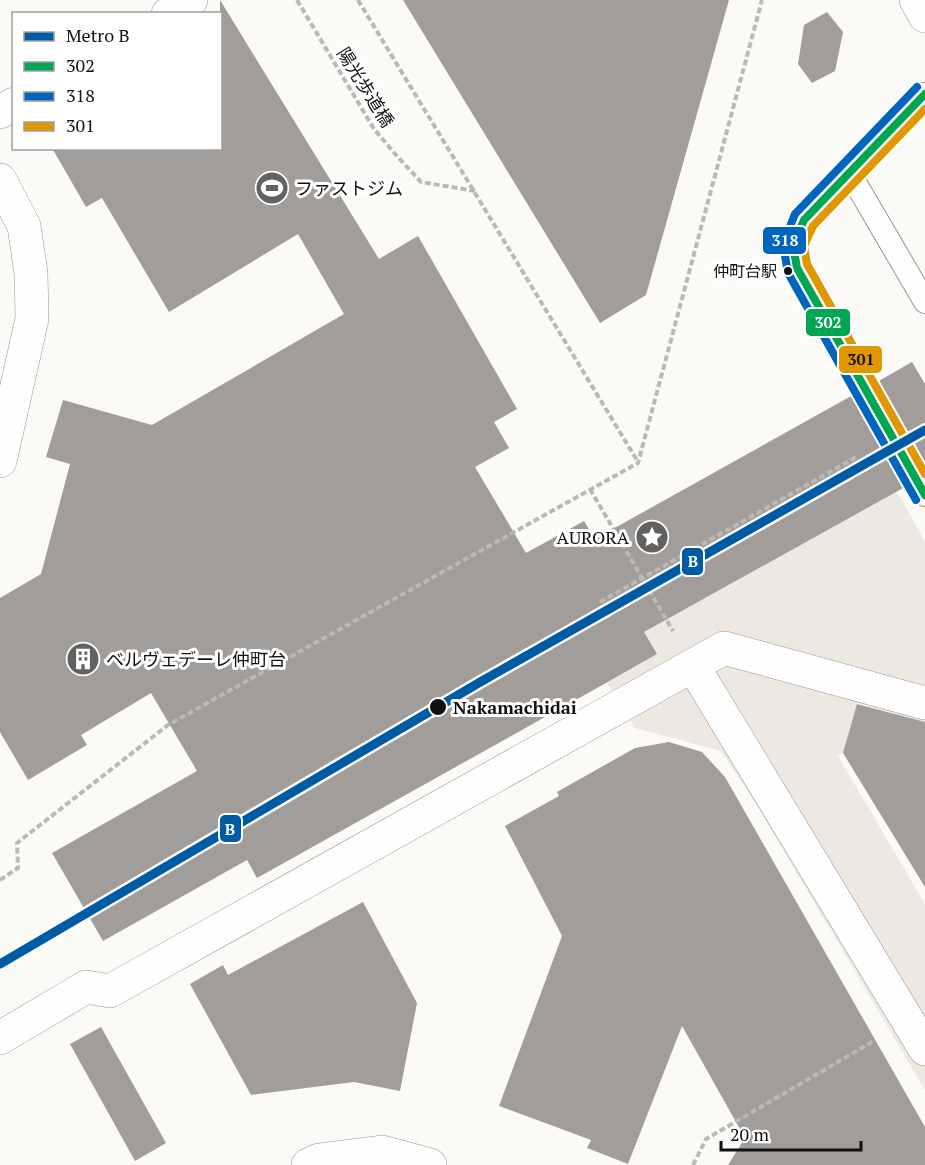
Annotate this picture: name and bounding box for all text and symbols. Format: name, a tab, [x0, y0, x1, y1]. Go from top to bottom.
legend	[12, 12, 222, 150]
text: Metro B	[66, 23, 130, 47]
street label: 陽光歩道橋	[332, 42, 400, 132]
text: 302	[66, 53, 95, 77]
text: 318	[66, 83, 95, 107]
text: 301	[66, 113, 95, 137]
sports icon: ファストジム	[254, 170, 290, 206]
place label: ファストジム	[295, 176, 403, 200]
line badge: 318	[762, 226, 807, 255]
text: 318	[771, 229, 799, 251]
place label: 仲町台駅	[713, 260, 777, 282]
marker: 仲町台駅	[782, 265, 794, 277]
line badge: 302	[805, 308, 851, 337]
text: 302	[814, 311, 842, 333]
line badge: 301	[838, 345, 883, 374]
text: 301	[847, 348, 875, 370]
place icon: AURORA	[634, 519, 670, 555]
place label: AURORA	[557, 525, 630, 549]
line badge: B	[681, 547, 704, 576]
text: B	[688, 550, 698, 572]
building icon: ベルヴェデーレ仲町台	[65, 641, 101, 677]
place label: ベルヴェデーレ仲町台	[106, 647, 286, 671]
place label: Nakamachidai	[453, 695, 577, 719]
marker: Nakamachidai	[428, 697, 448, 717]
line badge: B	[219, 814, 242, 843]
text: B	[225, 818, 235, 840]
scale bar	[721, 1114, 860, 1152]
text: 20 m	[730, 1122, 770, 1146]

